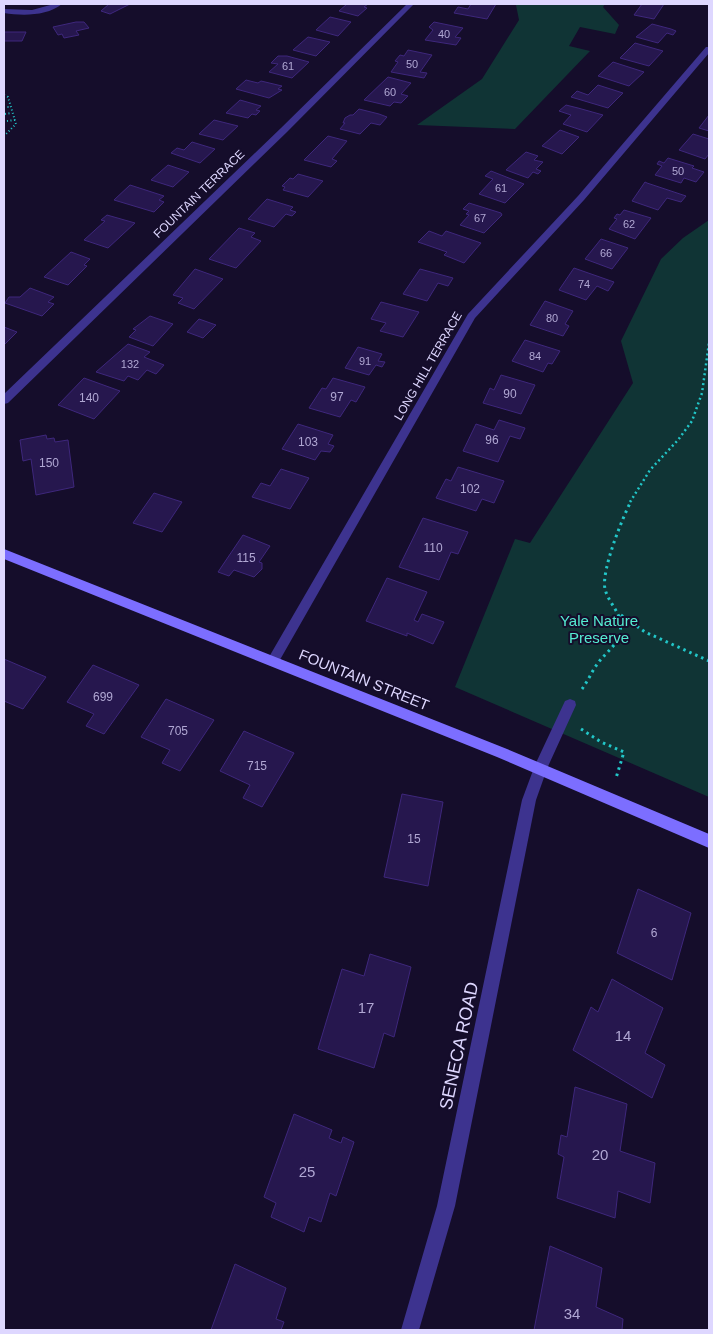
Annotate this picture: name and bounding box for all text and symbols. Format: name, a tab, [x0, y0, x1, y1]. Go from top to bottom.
house number: 40	[438, 28, 450, 40]
house number: 50	[406, 58, 418, 70]
house number: 61	[282, 60, 294, 72]
house number: 60	[384, 86, 396, 98]
street label: FOUNTAIN TERRACE	[151, 147, 247, 241]
house number: 50	[672, 165, 684, 177]
house number: 61	[495, 182, 507, 194]
house number: 67	[474, 212, 486, 224]
house number: 62	[623, 218, 635, 230]
house number: 66	[600, 247, 612, 259]
house number: 74	[578, 278, 590, 290]
street label: LONG HILL TERRACE	[391, 309, 465, 423]
house number: 80	[546, 312, 558, 324]
house number: 84	[529, 350, 541, 362]
house number: 91	[359, 355, 371, 367]
house number: 132	[121, 358, 139, 370]
house number: 90	[503, 387, 517, 401]
house number: 97	[330, 390, 344, 404]
house number: 140	[79, 391, 99, 405]
house number: 96	[485, 433, 499, 447]
house number: 103	[298, 435, 318, 449]
house number: 150	[39, 456, 59, 470]
house number: 102	[460, 482, 480, 496]
house number: 110	[423, 541, 443, 555]
house number: 115	[236, 551, 256, 565]
park label: Yale Nature Preserve	[560, 612, 638, 646]
street label: FOUNTAIN STREET	[297, 646, 432, 713]
house number: 699	[93, 690, 113, 704]
house number: 705	[168, 724, 188, 738]
house number: 715	[247, 759, 267, 773]
house number: 15	[407, 832, 421, 846]
house number: 6	[651, 926, 658, 940]
street label: SENECA ROAD	[436, 980, 482, 1112]
house number: 17	[358, 999, 374, 1016]
house number: 14	[615, 1027, 631, 1044]
house number: 20	[592, 1146, 608, 1163]
house number: 25	[299, 1163, 315, 1180]
house number: 34	[564, 1305, 580, 1322]

